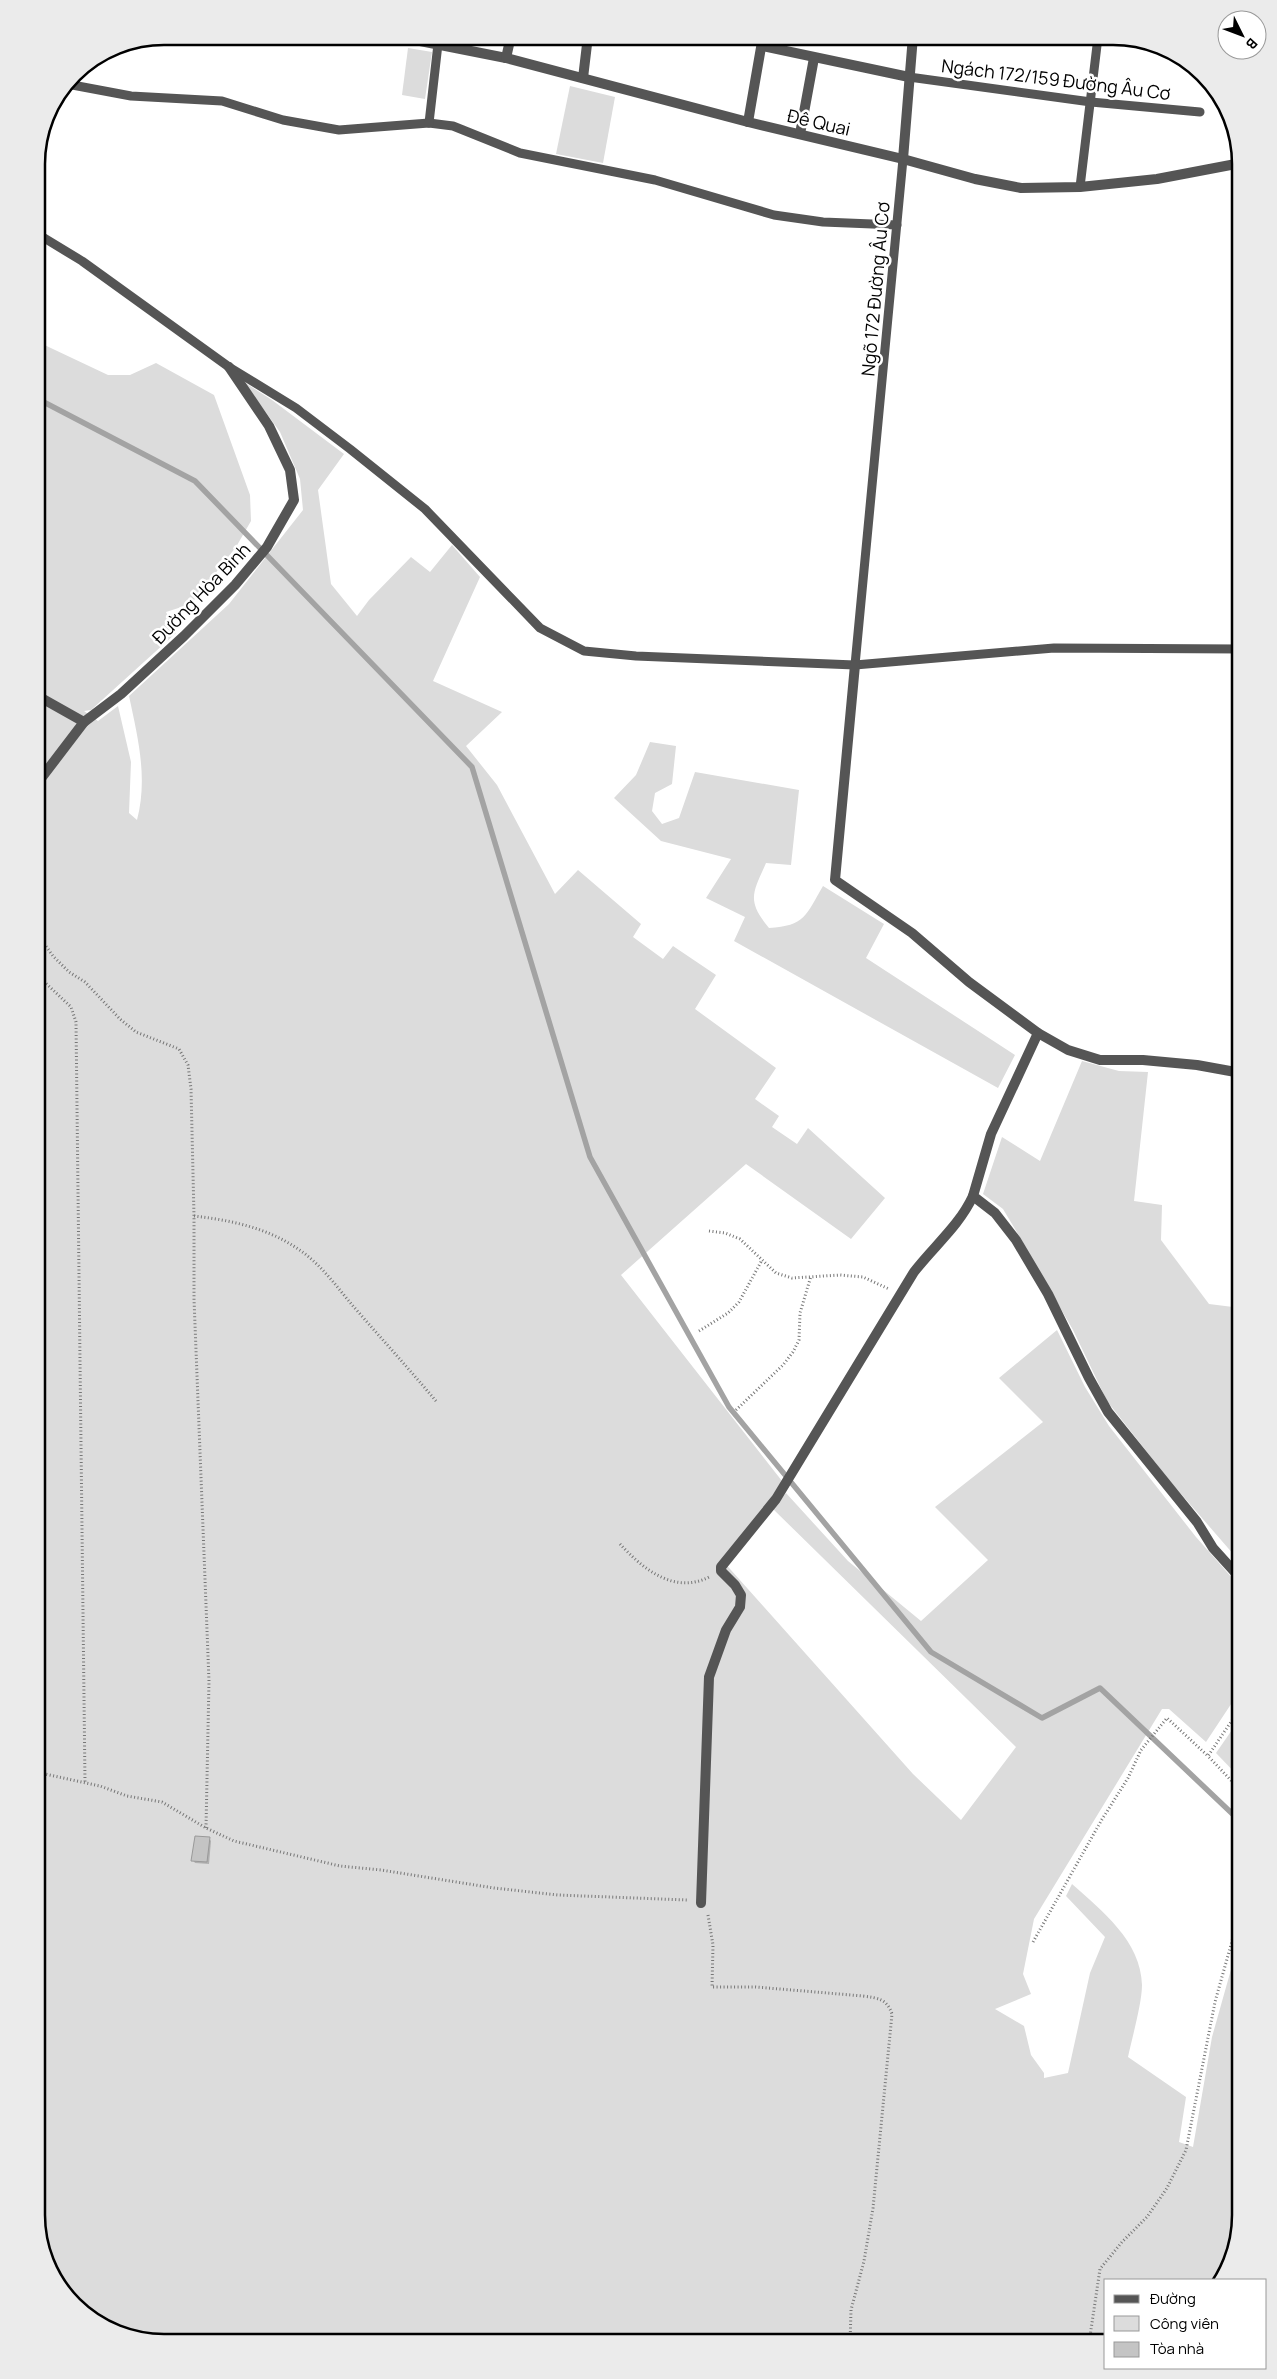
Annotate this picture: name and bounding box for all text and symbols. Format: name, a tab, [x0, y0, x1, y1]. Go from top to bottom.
north arrow	[1217, 10, 1267, 60]
text: B	[1242, 34, 1262, 54]
street label: Ngách 172/159 Đường Âu Cơ	[940, 53, 1172, 105]
street label: Đê Quai	[785, 103, 853, 141]
street label: Ngõ 172 Đường Âu Cơ	[855, 201, 895, 377]
street label: Đường Hòa Bình	[147, 537, 255, 649]
legend	[1104, 2279, 1267, 2369]
text: Đường	[1150, 2288, 1196, 2309]
text: Công viên	[1150, 2313, 1219, 2334]
text: Tòa nhà	[1150, 2338, 1204, 2359]

